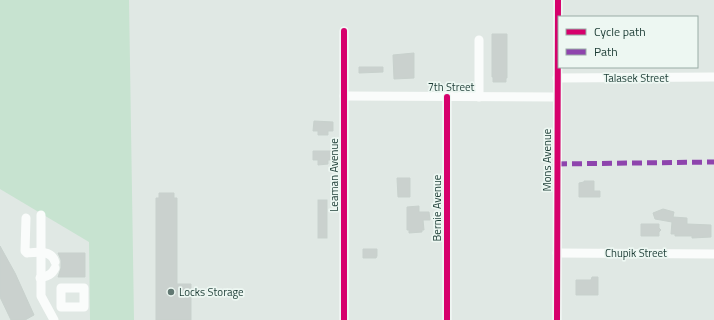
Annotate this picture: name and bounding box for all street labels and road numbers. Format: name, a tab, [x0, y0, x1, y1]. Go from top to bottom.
street label: Talasek Street	[603, 70, 669, 86]
street label: 7th Street	[428, 79, 474, 95]
street label: Mons Avenue	[539, 128, 555, 191]
street label: Leaman Avenue	[326, 138, 342, 212]
street label: Bernie Avenue	[429, 174, 445, 241]
street label: Chupik Street	[605, 245, 667, 261]

